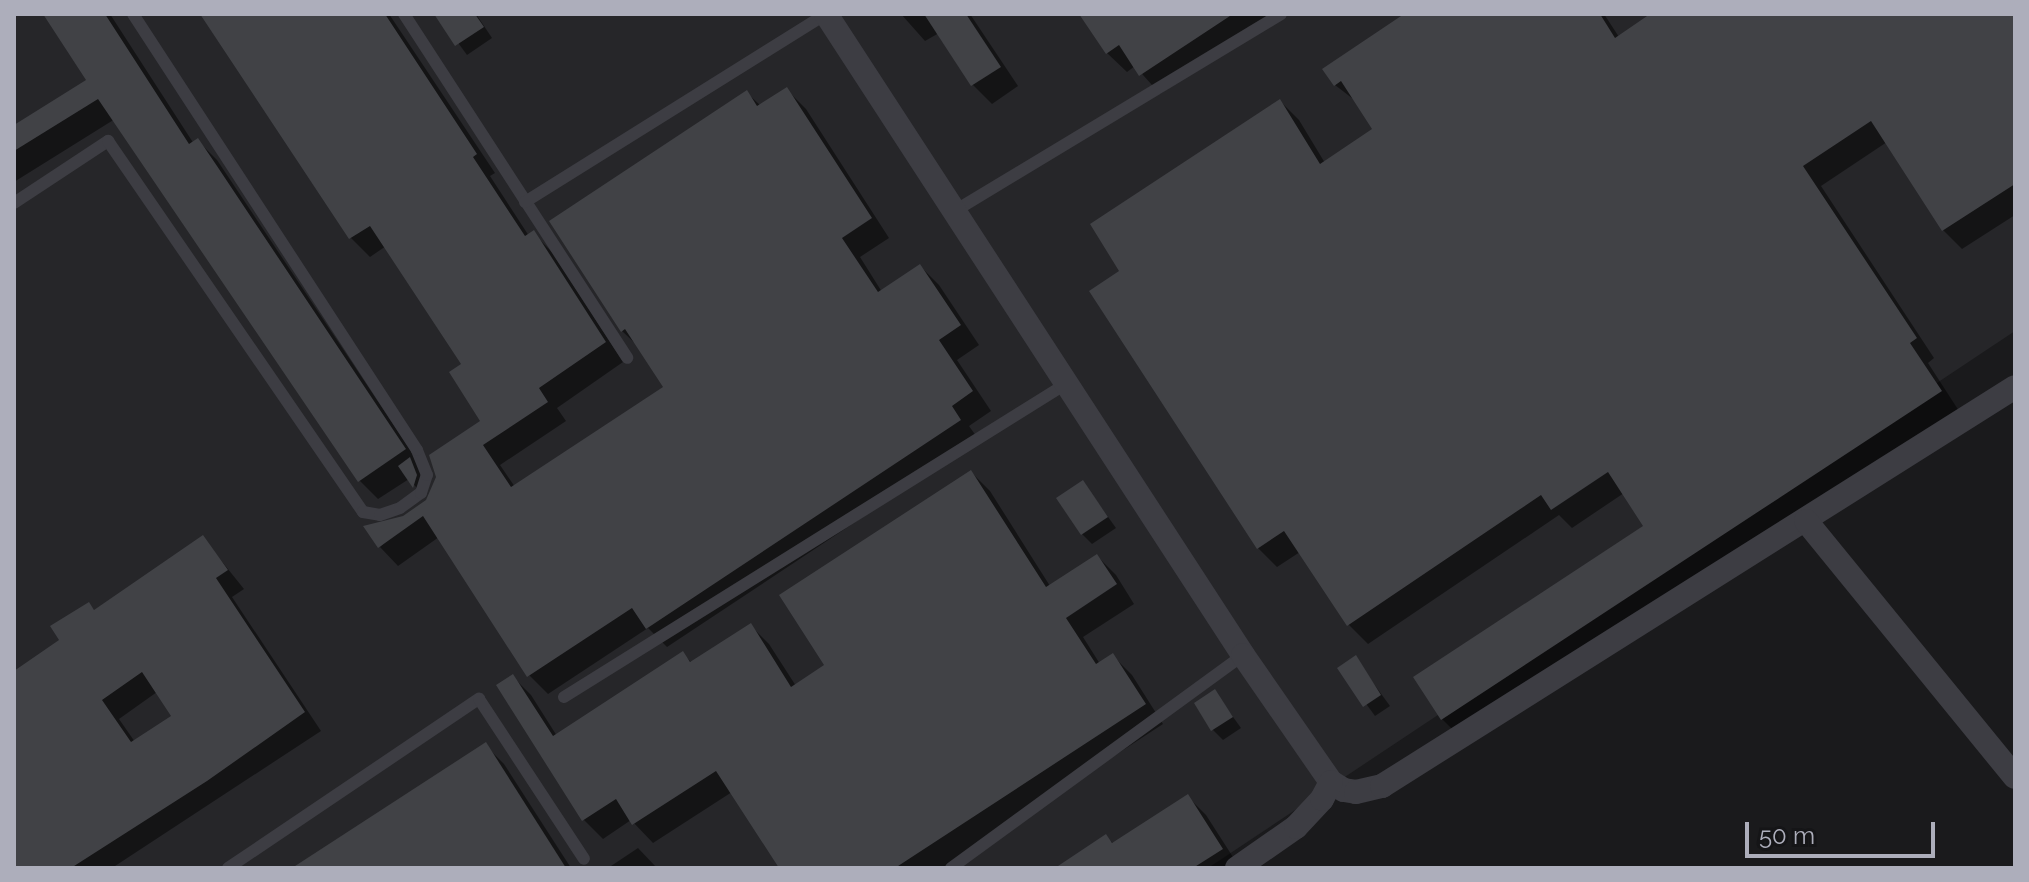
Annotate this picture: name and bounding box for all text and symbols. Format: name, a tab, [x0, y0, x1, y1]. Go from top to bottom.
scale bar	[1749, 806, 1939, 856]
text: 50 m	[1759, 821, 1815, 850]

